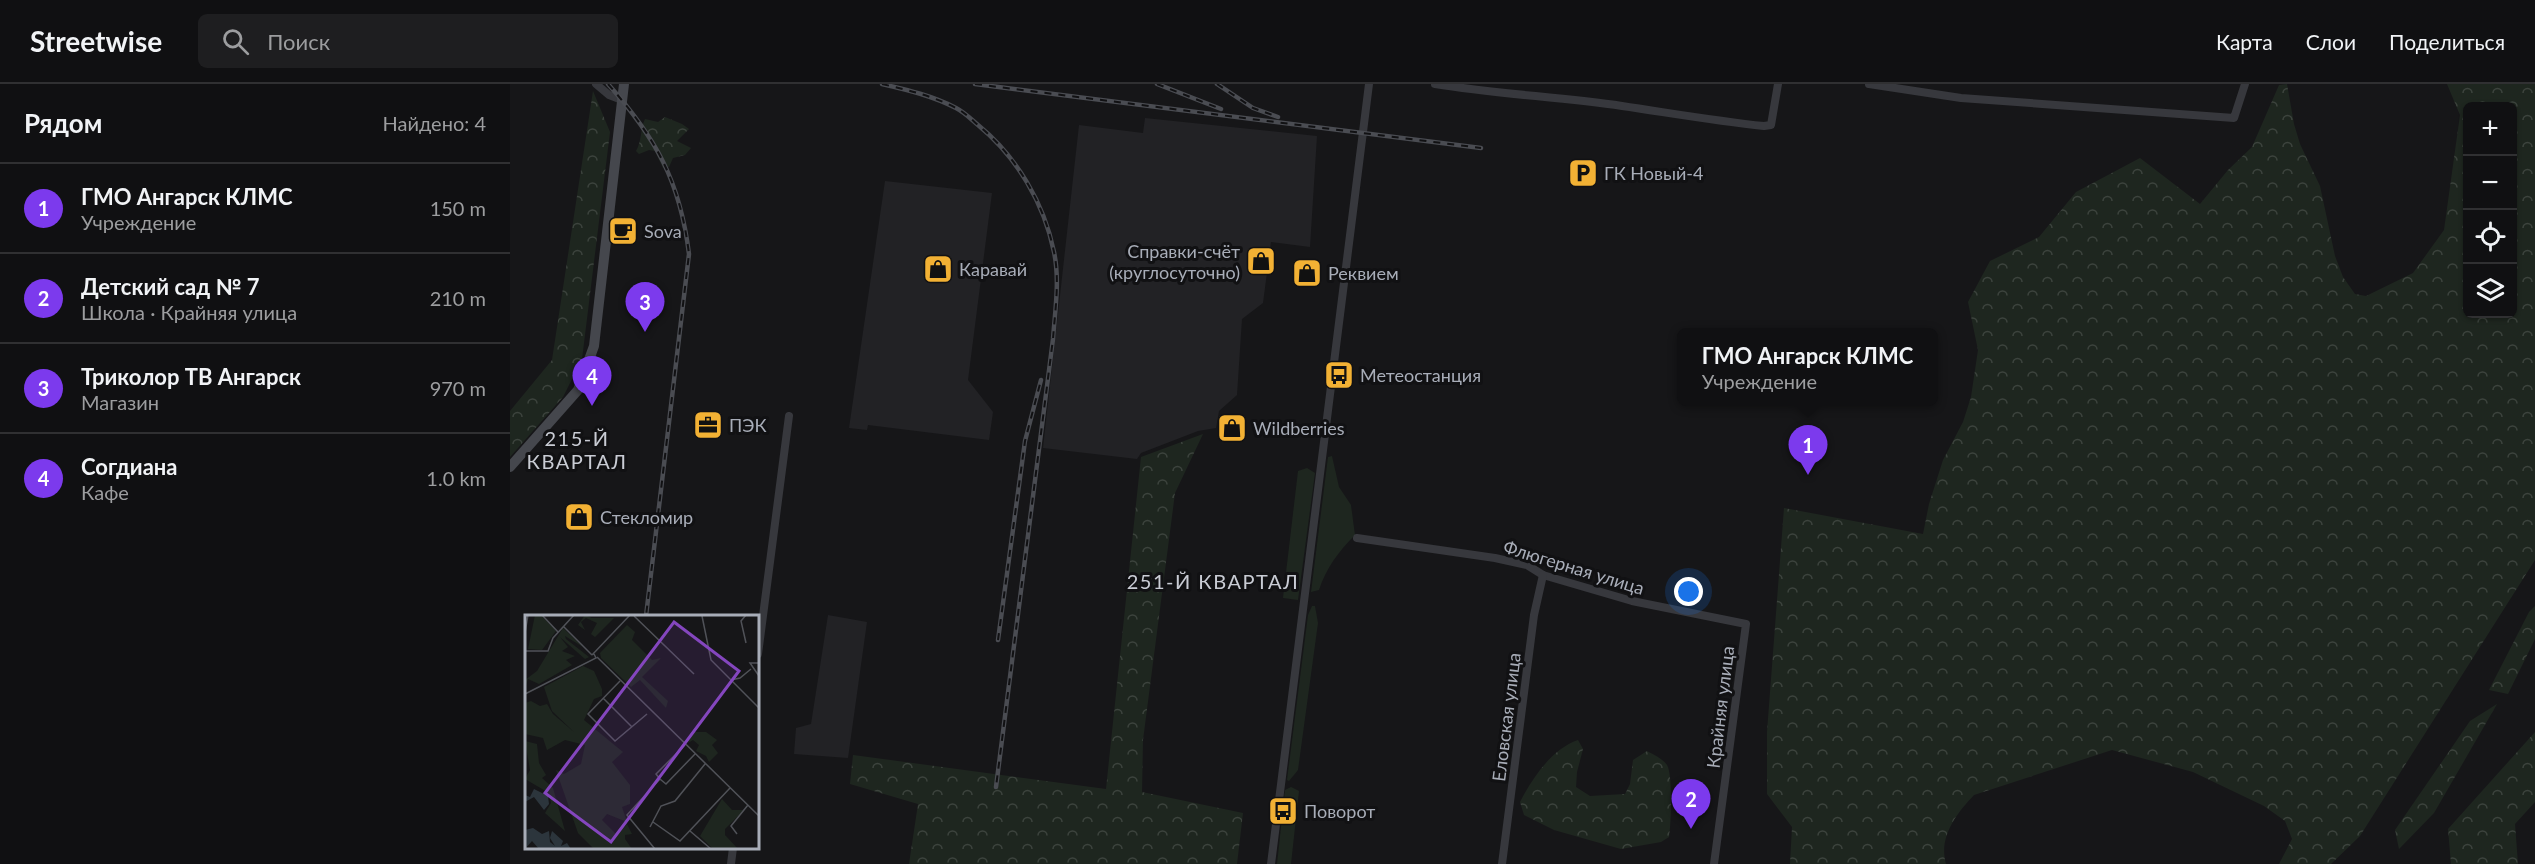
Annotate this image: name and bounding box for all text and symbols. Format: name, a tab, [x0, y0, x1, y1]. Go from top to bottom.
search box	[198, 14, 618, 68]
text: Streetwise	[30, 24, 162, 58]
icon: search	[219, 25, 252, 58]
text: Поиск	[267, 28, 330, 55]
text: Карта	[2216, 29, 2273, 54]
text: Слои	[2306, 29, 2356, 54]
text: Поделиться	[2389, 29, 2505, 54]
map controls	[2463, 102, 2517, 318]
button: +	[2463, 102, 2517, 156]
text: Рядом	[24, 107, 102, 139]
text: Найдено: 4	[383, 111, 486, 135]
button: −	[2463, 156, 2517, 210]
parking icon: ГК Новый-4	[1567, 157, 1599, 189]
place label: ГК Новый-4	[1604, 162, 1703, 184]
text: ГМО Ангарск КЛМС	[81, 183, 292, 210]
text: 1	[38, 196, 49, 220]
text: 150 m	[430, 196, 486, 220]
text: Учреждение	[81, 210, 196, 234]
button: locate	[2463, 210, 2517, 264]
cafe icon: Sova	[607, 215, 639, 247]
place label: Sova	[644, 220, 682, 242]
place label: Справки-счёт (круглосуточно)	[1109, 240, 1240, 283]
shop icon: Справки-счёт (круглосуточно)	[1245, 245, 1277, 277]
shop icon: Каравай	[922, 253, 954, 285]
shop icon: Реквием	[1291, 257, 1323, 289]
place label: Каравай	[959, 258, 1027, 280]
place label: Реквием	[1328, 262, 1399, 284]
button: layers	[2463, 264, 2517, 318]
text: Детский сад № 7	[81, 273, 259, 300]
pin: 3	[626, 282, 664, 332]
text: 2	[38, 286, 49, 310]
text: 210 m	[430, 286, 486, 310]
text: Школа · Крайняя улица	[81, 300, 297, 324]
popup	[1677, 328, 1938, 406]
text: ГМО Ангарск КЛМС	[1702, 342, 1913, 369]
pin: 4	[572, 356, 611, 406]
bus stop icon: Метеостанция	[1323, 359, 1355, 391]
text: Триколор ТВ Ангарск	[81, 363, 301, 390]
place label: Метеостанция	[1360, 364, 1481, 386]
text: Учреждение	[1702, 369, 1817, 393]
text: 3	[38, 376, 49, 400]
text: 970 m	[430, 376, 486, 400]
text: Магазин	[81, 390, 159, 414]
office icon: ПЭК	[692, 409, 724, 441]
shop icon: Wildberries	[1216, 412, 1248, 444]
place label: ПЭК	[729, 414, 766, 436]
place label: Wildberries	[1253, 417, 1345, 439]
district label: 215-Й КВАРТАЛ	[527, 426, 627, 473]
pin: 1	[1788, 426, 1828, 475]
text: Согдиана	[81, 453, 178, 480]
text: 4	[38, 466, 49, 490]
text: 1.0 km	[426, 466, 486, 490]
text: Кафе	[81, 480, 129, 504]
shop icon: Стекломир	[563, 501, 595, 533]
place label: Стекломир	[600, 506, 693, 528]
street label: Флюгерная улица	[1501, 535, 1647, 599]
district label: 251-Й КВАРТАЛ	[1127, 569, 1299, 593]
your location	[1674, 577, 1703, 606]
inset map	[525, 615, 759, 849]
street label: Крайняя улица	[1702, 645, 1738, 769]
street label: Еловская улица	[1487, 651, 1525, 783]
pin: 2	[1672, 780, 1710, 829]
bus stop icon: Поворот	[1267, 795, 1299, 827]
place label: Поворот	[1304, 800, 1375, 822]

